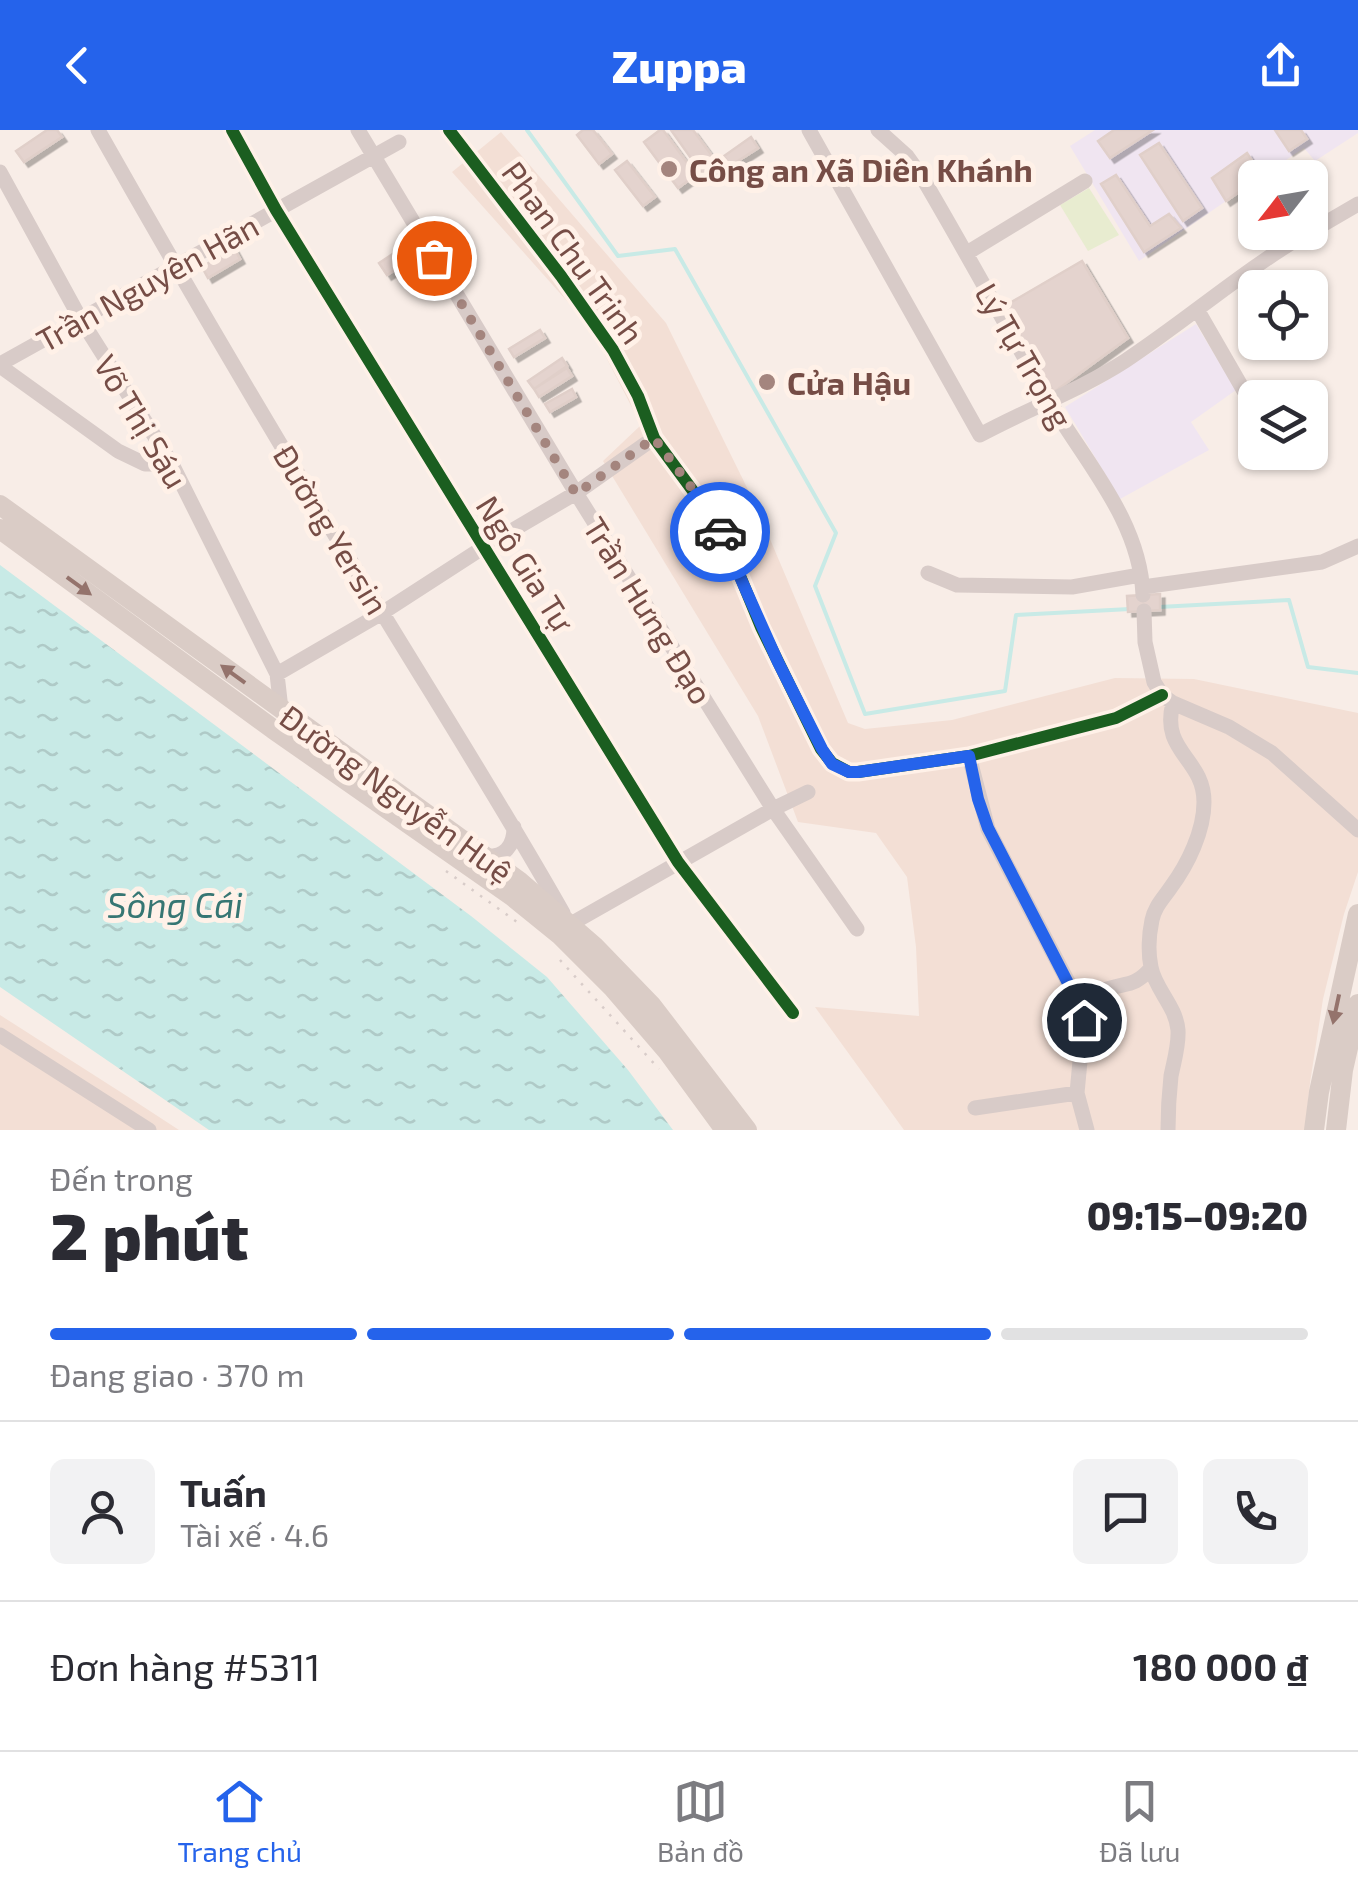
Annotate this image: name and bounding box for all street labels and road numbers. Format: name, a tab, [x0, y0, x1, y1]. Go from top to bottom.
street label: Phan Chu Trinh	[495, 154, 653, 350]
street label: Trần Nguyên Hãn	[30, 205, 264, 359]
street label: Lý Tự Trọng	[968, 276, 1082, 434]
street label: Võ Thị Sáu	[87, 347, 197, 495]
street label: Đường Yersin	[267, 437, 397, 621]
street label: Ngô Gia Tự	[470, 488, 583, 638]
street label: Trần Hưng Đạo	[576, 510, 722, 710]
street label: Đường Nguyễn Huệ	[273, 696, 521, 890]

